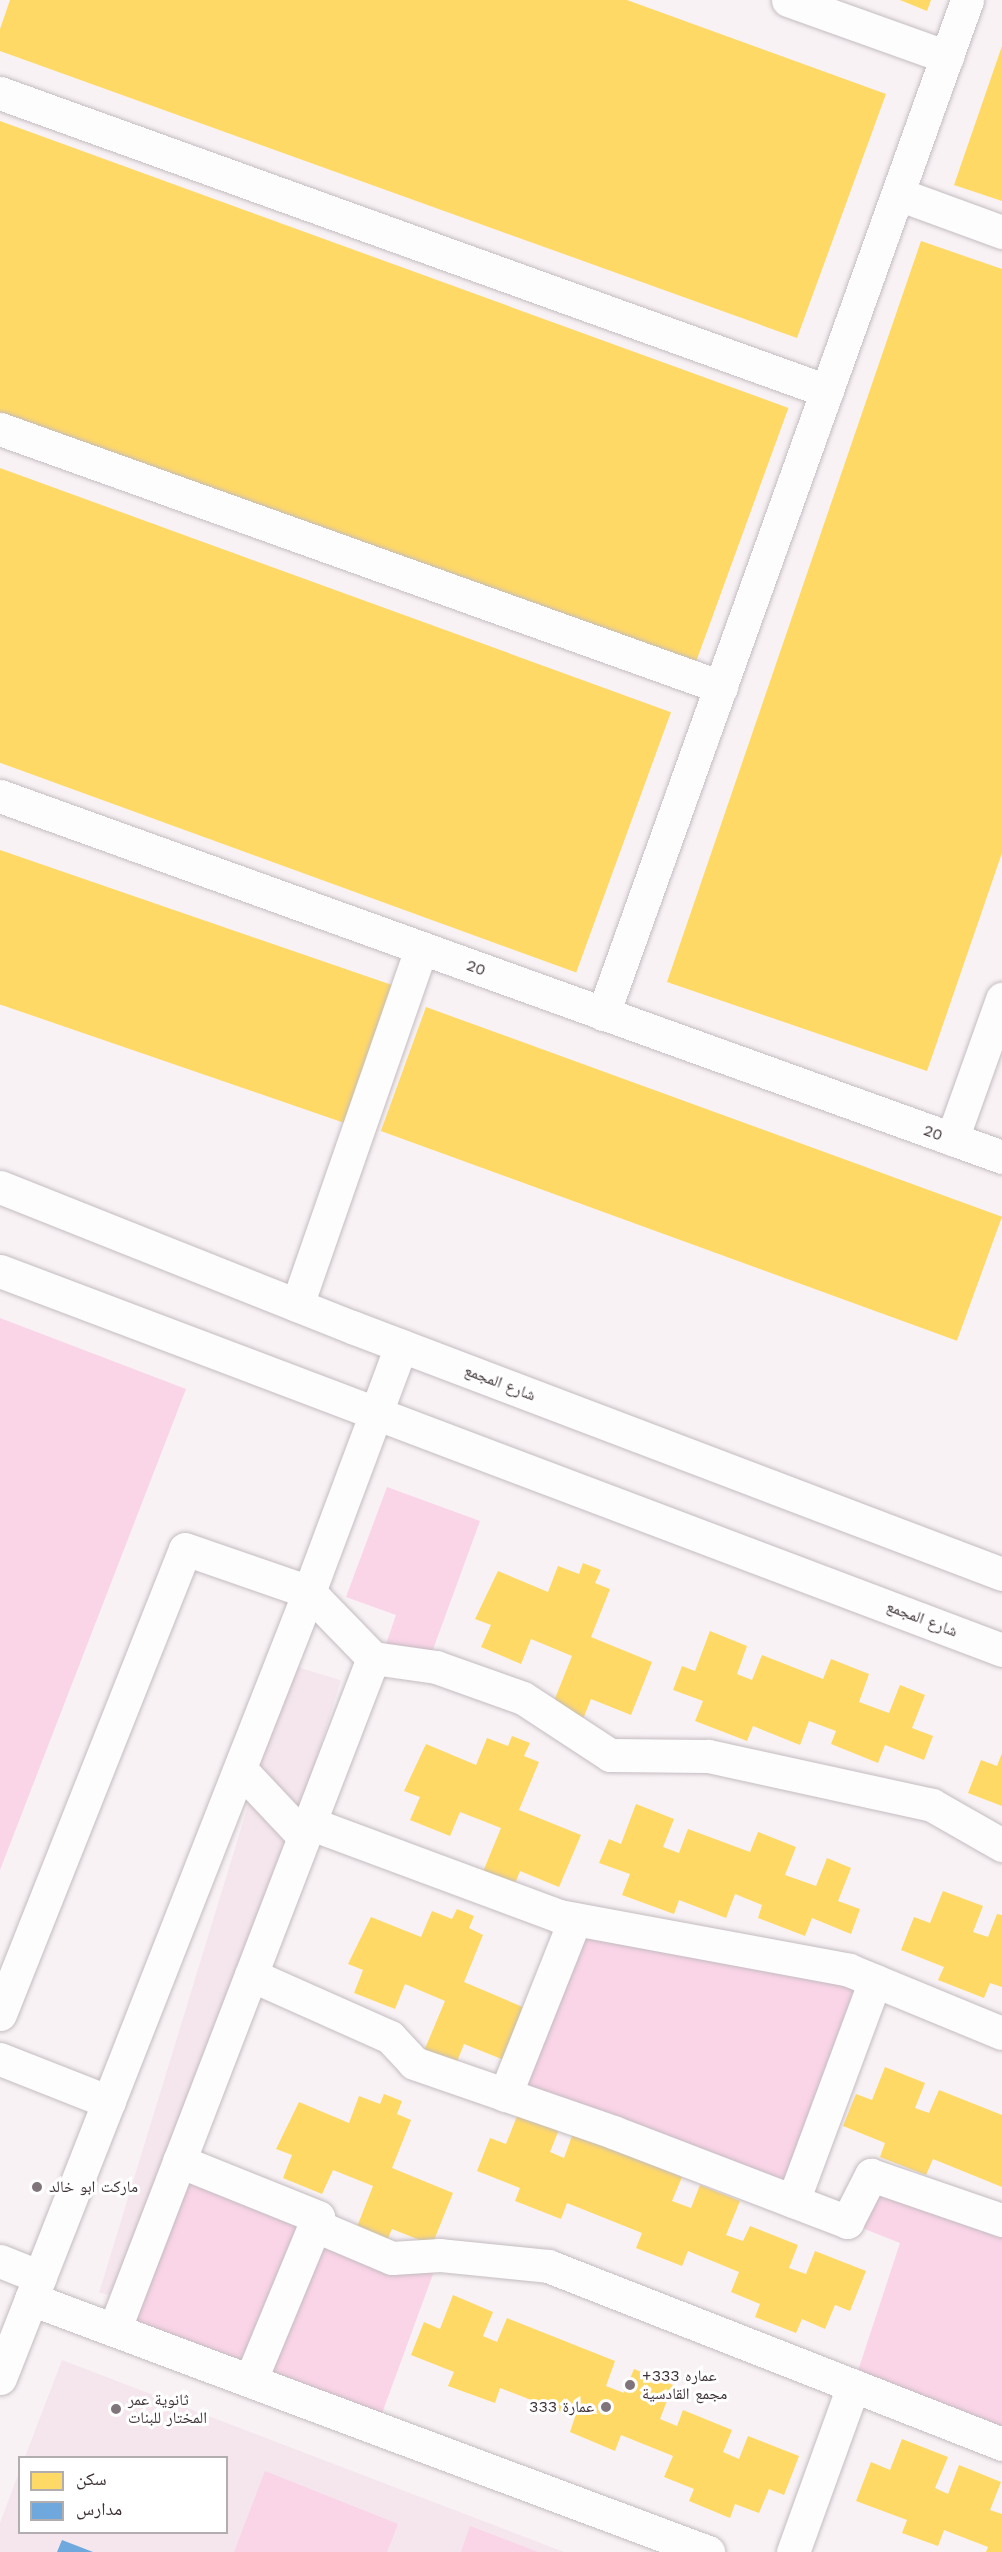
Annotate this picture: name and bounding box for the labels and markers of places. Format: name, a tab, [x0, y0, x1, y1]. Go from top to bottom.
place label: ماركت ابو خالد	[49, 2177, 138, 2197]
marker: ماركت ابو خالد	[30, 2180, 44, 2194]
place label: +عماره 333 مجمع القادسية	[642, 2366, 727, 2404]
marker: +عماره 333 مجمع القادسية	[623, 2378, 637, 2392]
place label: ثانوية عمر المختار للبنات	[128, 2390, 207, 2428]
place label: عمارة 333	[529, 2397, 594, 2417]
marker: عمارة 333	[599, 2400, 613, 2414]
marker: ثانوية عمر المختار للبنات	[109, 2402, 123, 2416]

